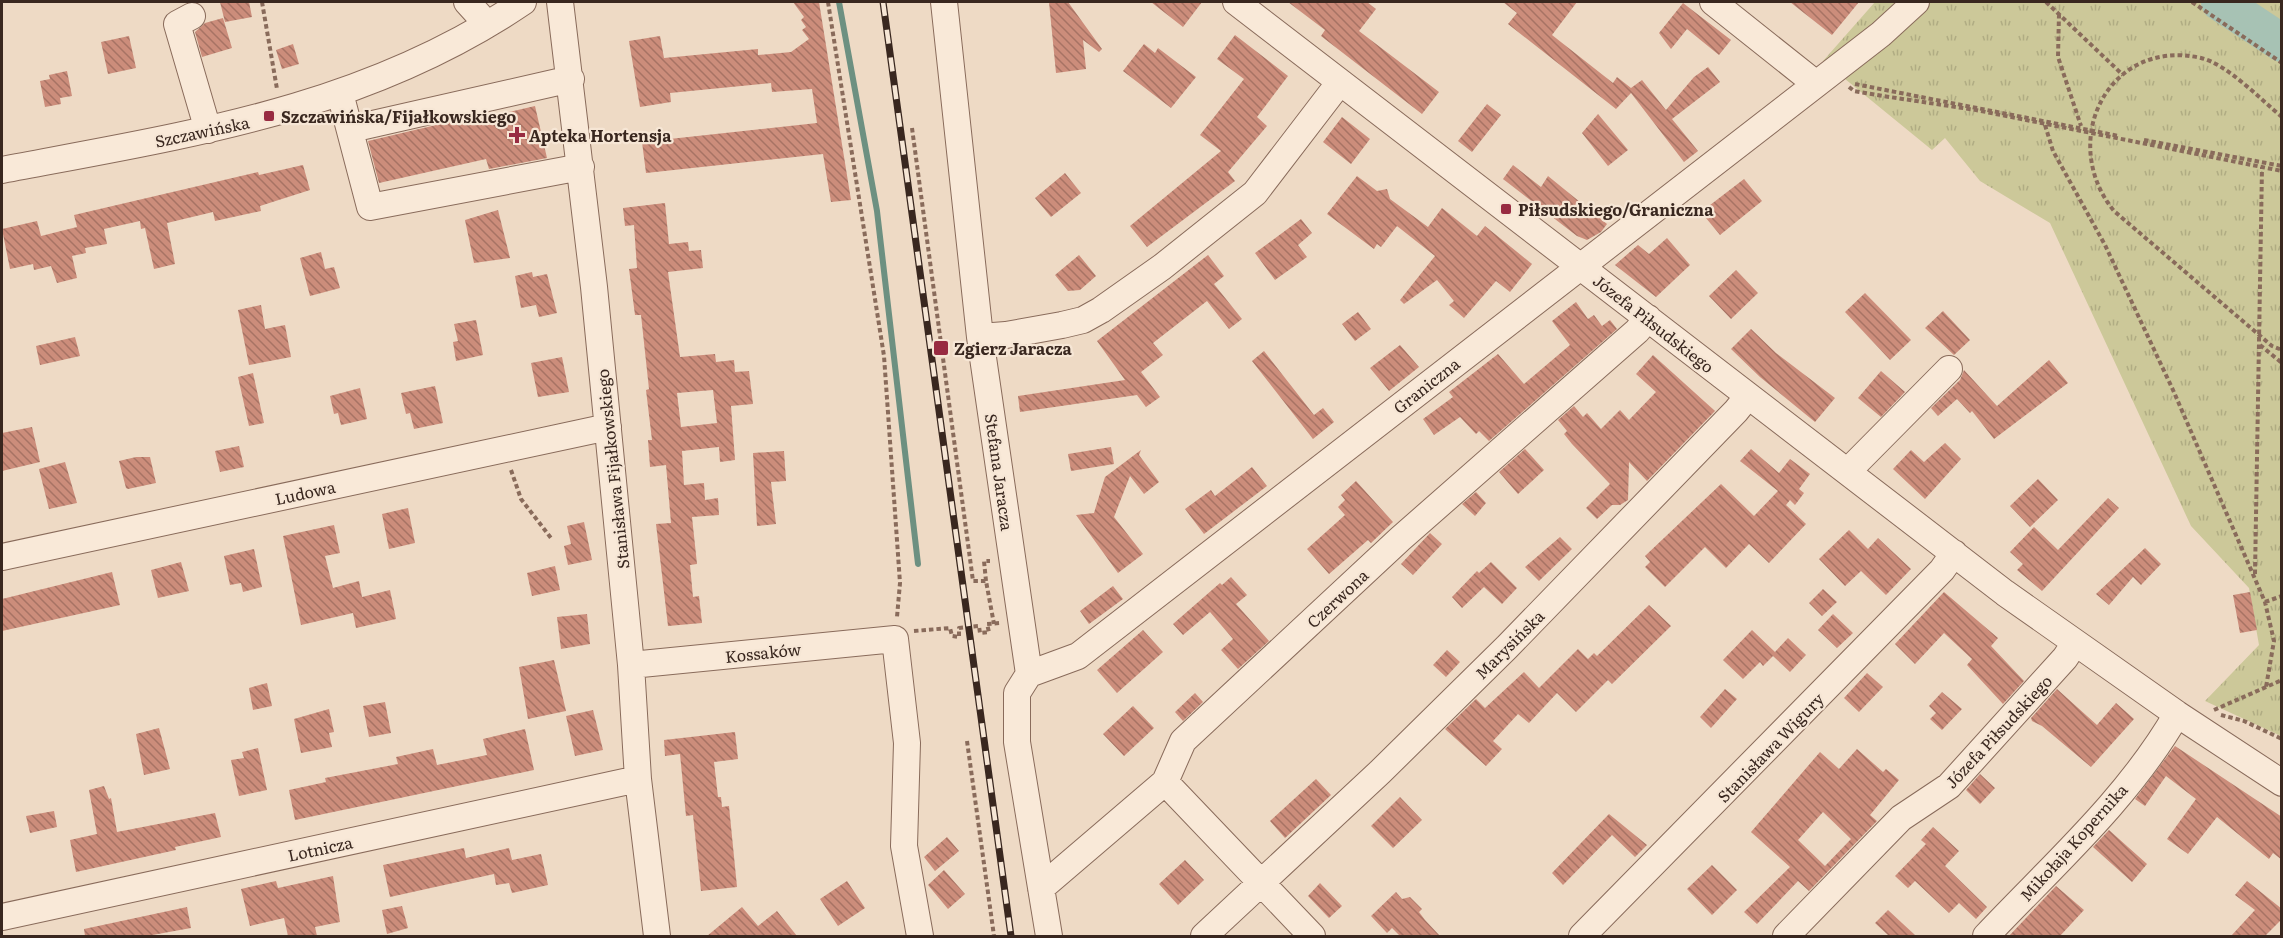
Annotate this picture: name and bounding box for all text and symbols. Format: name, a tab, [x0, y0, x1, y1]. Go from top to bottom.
place label: Szczawińska/Fijałkowskiego	[281, 104, 516, 128]
street label: Szczawińska	[152, 109, 252, 153]
marker: Szczawińska/Fijałkowskiego	[262, 109, 276, 123]
place label: Apteka Hortensja	[529, 123, 672, 147]
marker: Apteka Hortensja	[510, 128, 524, 142]
place label: Piłsudskiego/Graniczna	[1518, 197, 1714, 221]
marker: Piłsudskiego/Graniczna	[1499, 202, 1513, 216]
street label: Józefa Piłsudskiego	[1588, 268, 1720, 378]
place label: Zgierz Jaracza	[954, 336, 1073, 360]
marker: Zgierz Jaracza	[932, 339, 950, 357]
street label: Graniczna	[1388, 351, 1465, 419]
street label: Stanisława Fijałkowskiego	[590, 368, 634, 570]
street label: Stefana Jaracza	[980, 412, 1020, 533]
street label: Ludowa	[273, 474, 338, 510]
street label: Czerwona	[1301, 563, 1373, 633]
street label: Marysińska	[1469, 604, 1549, 684]
street label: Kossaków	[724, 636, 803, 668]
street label: Józefa Piłsudskiego	[1939, 669, 2057, 793]
street label: Stanisława Wigury	[1711, 686, 1829, 807]
street label: Mikołaja Kopernika	[2014, 778, 2133, 906]
street label: Lotnicza	[285, 829, 355, 867]

